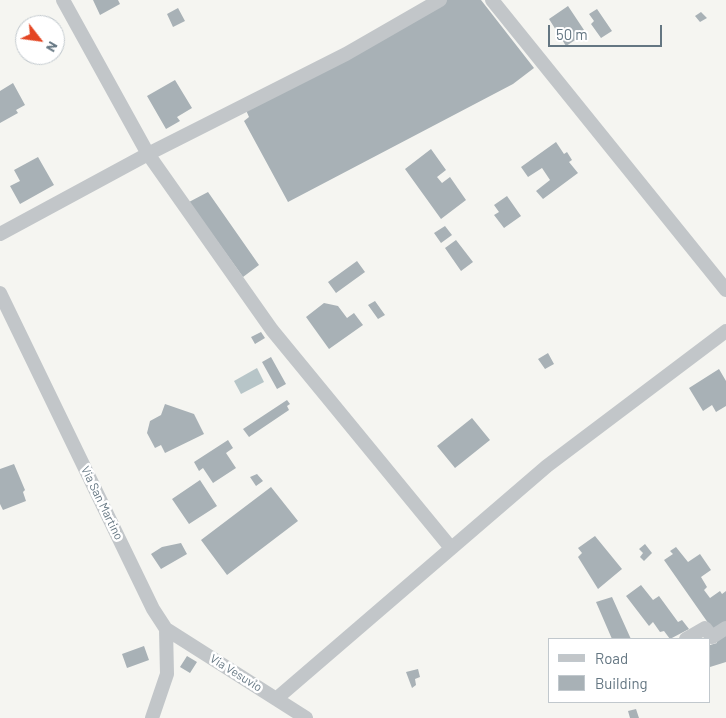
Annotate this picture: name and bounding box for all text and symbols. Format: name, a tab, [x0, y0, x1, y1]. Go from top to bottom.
north arrow	[15, 15, 65, 65]
scale bar	[551, 15, 665, 47]
text: 50 m	[556, 25, 588, 43]
text: N	[43, 39, 62, 56]
street label: Via San Martino	[78, 464, 126, 542]
legend	[548, 638, 711, 703]
text: Road	[595, 649, 628, 667]
street label: Via Vesuvio	[207, 651, 265, 695]
text: Building	[595, 674, 648, 692]

